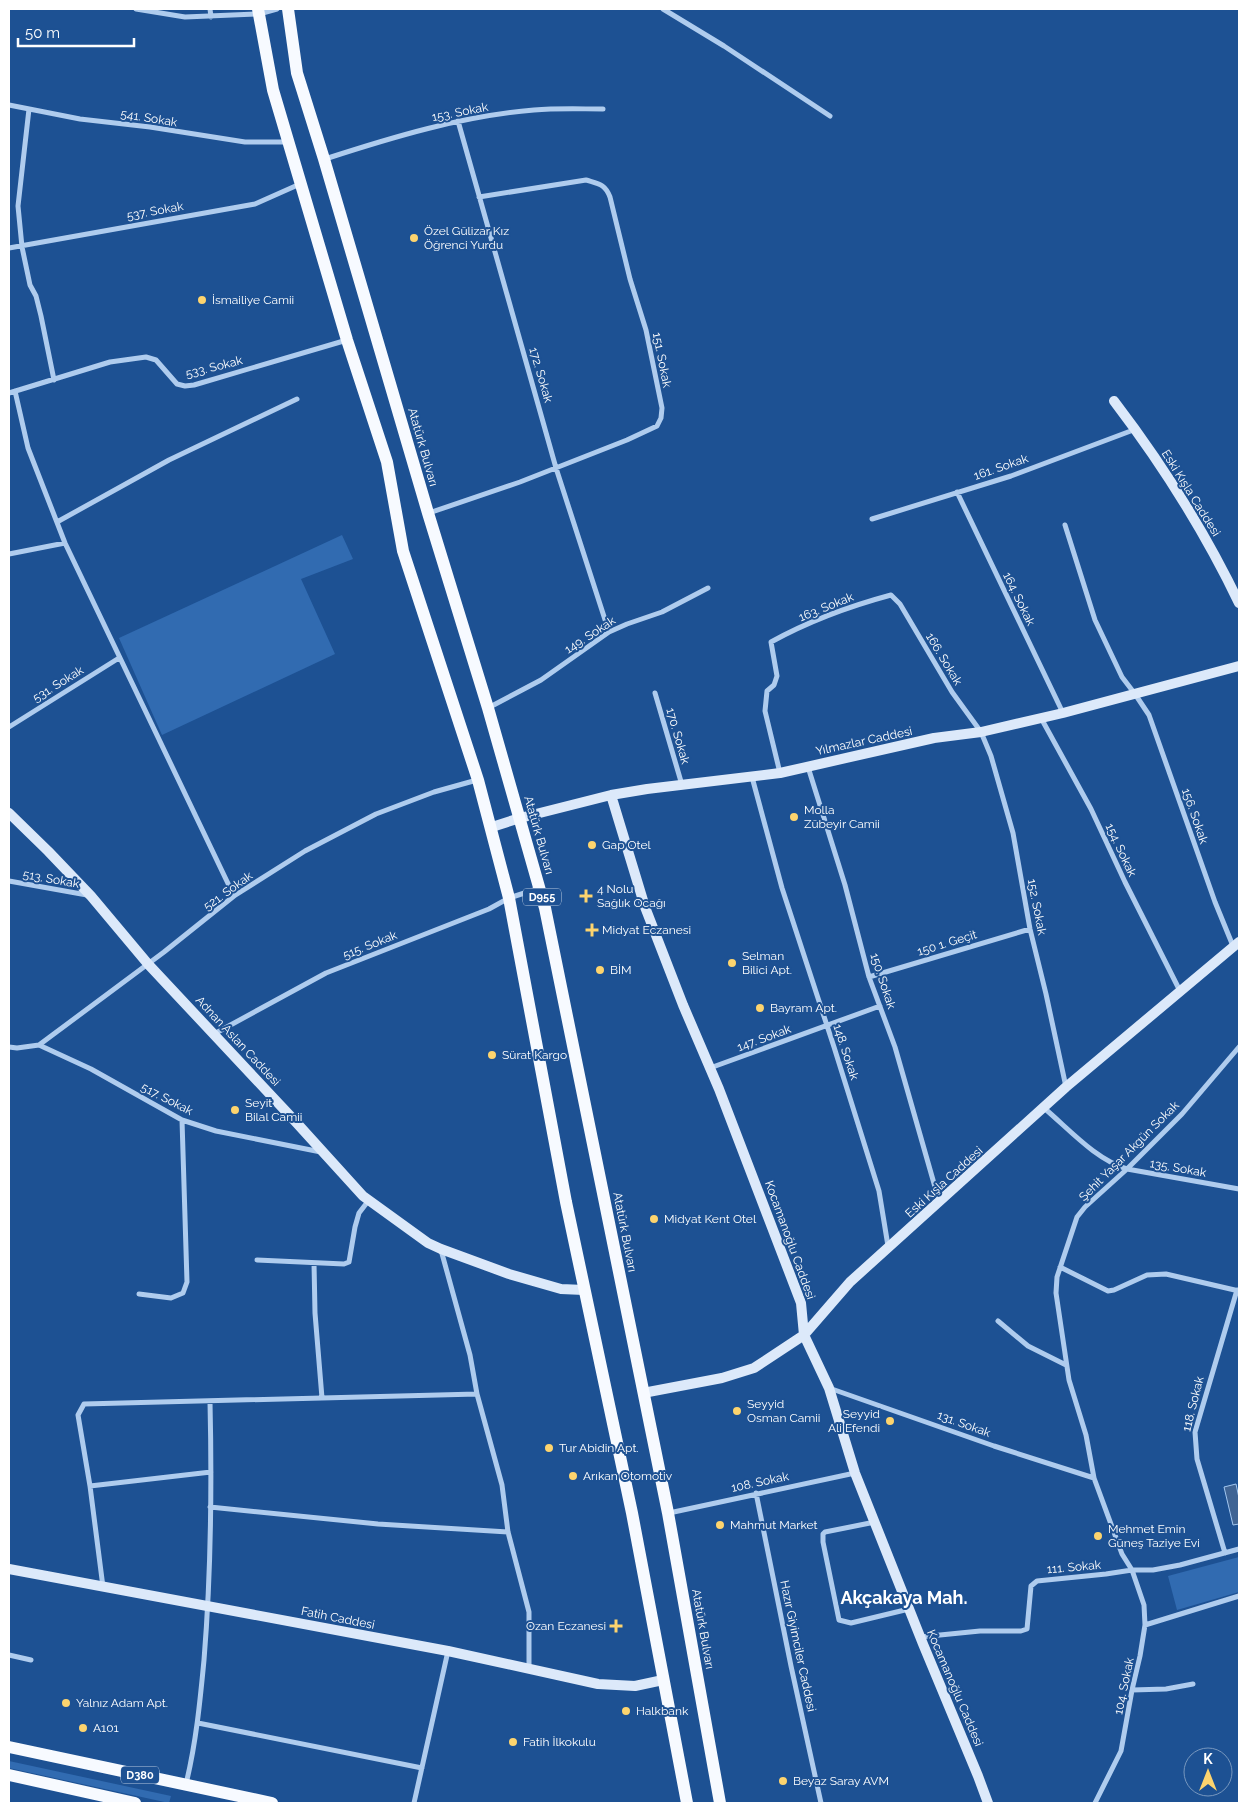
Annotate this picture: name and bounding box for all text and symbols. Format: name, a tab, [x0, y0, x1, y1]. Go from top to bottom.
scale bar	[18, 15, 134, 47]
text: 50 m	[25, 24, 60, 42]
street label: 153. Sokak	[431, 100, 490, 124]
street label: 541. Sokak	[120, 107, 179, 129]
street label: 537. Sokak	[125, 199, 185, 223]
place label: Özel Gülizar Kız Öğrenci Yurdu	[424, 224, 509, 252]
marker: Özel Gülizar Kız Öğrenci Yurdu	[408, 232, 420, 244]
place label: İsmailiye Camii	[212, 293, 294, 307]
marker: İsmailiye Camii	[196, 294, 208, 306]
street label: 151. Sokak	[650, 331, 674, 389]
street label: 172. Sokak	[526, 346, 556, 405]
street label: 533. Sokak	[184, 353, 245, 381]
street label: Atatürk Bulvarı	[405, 406, 441, 488]
street label: Eski Kışla Caddesi	[1159, 447, 1223, 539]
street label: 161. Sokak	[972, 451, 1031, 483]
street label: 164. Sokak	[1000, 570, 1038, 629]
street label: 163. Sokak	[797, 589, 856, 624]
street label: 149. Sokak	[562, 613, 619, 657]
street label: 166. Sokak	[923, 630, 965, 688]
street label: 531. Sokak	[30, 663, 86, 705]
street label: 170. Sokak	[663, 706, 693, 766]
street label: Yılmazlar Caddesi	[814, 724, 914, 758]
street label: 156. Sokak	[1179, 786, 1211, 846]
street label: Atatürk Bulvarı	[521, 794, 557, 876]
place label: Molla Zübeyir Camii	[804, 803, 880, 831]
marker: Molla Zübeyir Camii	[788, 811, 800, 823]
street label: 154. Sokak	[1103, 821, 1140, 879]
place label: Gap Otel	[602, 838, 652, 852]
marker: Gap Otel	[586, 839, 598, 851]
street label: 513. Sokak	[22, 867, 81, 891]
street label: 521. Sokak	[201, 868, 256, 913]
street label: 152. Sokak	[1025, 878, 1049, 937]
place label: 4 Nolu Sağlık Ocağı	[597, 882, 666, 910]
road number: D955	[523, 889, 561, 906]
marker: 4 Nolu Sağlık Ocağı	[579, 889, 593, 903]
place label: Midyat Eczanesi	[602, 923, 691, 937]
marker: Midyat Eczanesi	[586, 924, 598, 936]
street label: 150 1. Geçit	[916, 927, 978, 959]
street label: 515. Sokak	[341, 928, 400, 962]
place label: Selman Bilici Apt.	[742, 949, 792, 977]
street label: 150. Sokak	[867, 951, 899, 1011]
marker: Selman Bilici Apt.	[726, 957, 738, 969]
place label: BİM	[610, 963, 632, 977]
marker: BİM	[594, 964, 606, 976]
street label: Adnan Aslan Caddesi	[193, 993, 283, 1089]
place label: Bayram Apt.	[770, 1001, 837, 1015]
marker: Bayram Apt.	[754, 1002, 766, 1014]
street label: 147. Sokak	[735, 1022, 793, 1054]
street label: 148. Sokak	[830, 1022, 862, 1082]
place label: Sürat Kargo	[502, 1048, 567, 1062]
marker: Sürat Kargo	[486, 1049, 498, 1061]
street label: 517. Sokak	[139, 1080, 196, 1118]
place label: Seyit Bilal Camii	[245, 1096, 302, 1124]
street label: Şehit Yaşar Akgün Sokak	[1076, 1098, 1182, 1204]
marker: Seyit Bilal Camii	[229, 1104, 241, 1116]
street label: Eski Kışla Caddesi	[902, 1144, 986, 1220]
street label: 135. Sokak	[1149, 1156, 1208, 1180]
street label: Kocamanoğlu Caddesi	[762, 1179, 818, 1301]
street label: Atatürk Bulvarı	[610, 1191, 640, 1273]
place label: Midyat Kent Otel	[664, 1212, 757, 1226]
marker: Midyat Kent Otel	[648, 1213, 660, 1225]
street label: 118. Sokak	[1179, 1374, 1207, 1433]
place label: Seyyid Osman Camii	[747, 1397, 820, 1425]
marker: Seyyid Osman Camii	[731, 1405, 743, 1417]
place label: Seyyid Ali Efendi	[828, 1407, 880, 1435]
street label: 131. Sokak	[935, 1408, 993, 1440]
marker: Seyyid Ali Efendi	[884, 1415, 896, 1427]
place label: Tur Abidin Apt.	[559, 1441, 639, 1455]
marker: Tur Abidin Apt.	[543, 1442, 555, 1454]
place label: Arıkan Otomotiv	[583, 1469, 673, 1483]
street label: 108. Sokak	[730, 1469, 791, 1495]
marker: Arıkan Otomotiv	[567, 1470, 579, 1482]
place label: Mahmut Market	[730, 1518, 818, 1532]
marker: Mahmut Market	[714, 1519, 726, 1531]
place label: Mehmet Emin Güneş Taziye Evi	[1108, 1522, 1200, 1550]
marker: Mehmet Emin Güneş Taziye Evi	[1092, 1530, 1104, 1542]
street label: 111. Sokak	[1046, 1558, 1102, 1576]
street label: Hazır Giyimciler Caddesi	[777, 1579, 819, 1713]
district label: Akçakaya Mah.	[840, 1587, 968, 1608]
street label: Atatürk Bulvarı	[689, 1588, 717, 1670]
street label: Fatih Caddesi	[300, 1604, 376, 1632]
place label: Ozan Eczanesi	[526, 1619, 606, 1633]
marker: Ozan Eczanesi	[610, 1620, 622, 1632]
street label: Kocamanoğlu Caddesi	[924, 1628, 986, 1748]
street label: 104. Sokak	[1111, 1656, 1137, 1716]
place label: Yalnız Adam Apt.	[76, 1696, 168, 1710]
marker: Yalnız Adam Apt.	[60, 1697, 72, 1709]
place label: Halkbank	[636, 1704, 689, 1718]
marker: Halkbank	[620, 1705, 632, 1717]
place label: A101	[93, 1721, 119, 1735]
marker: A101	[77, 1722, 89, 1734]
place label: Fatih İlkokulu	[523, 1735, 596, 1749]
marker: Fatih İlkokulu	[507, 1736, 519, 1748]
north arrow	[1183, 1747, 1233, 1797]
text: K	[1203, 1751, 1213, 1767]
road number: D380	[121, 1766, 159, 1784]
place label: Beyaz Saray AVM	[793, 1774, 889, 1788]
marker: Beyaz Saray AVM	[777, 1775, 789, 1787]

